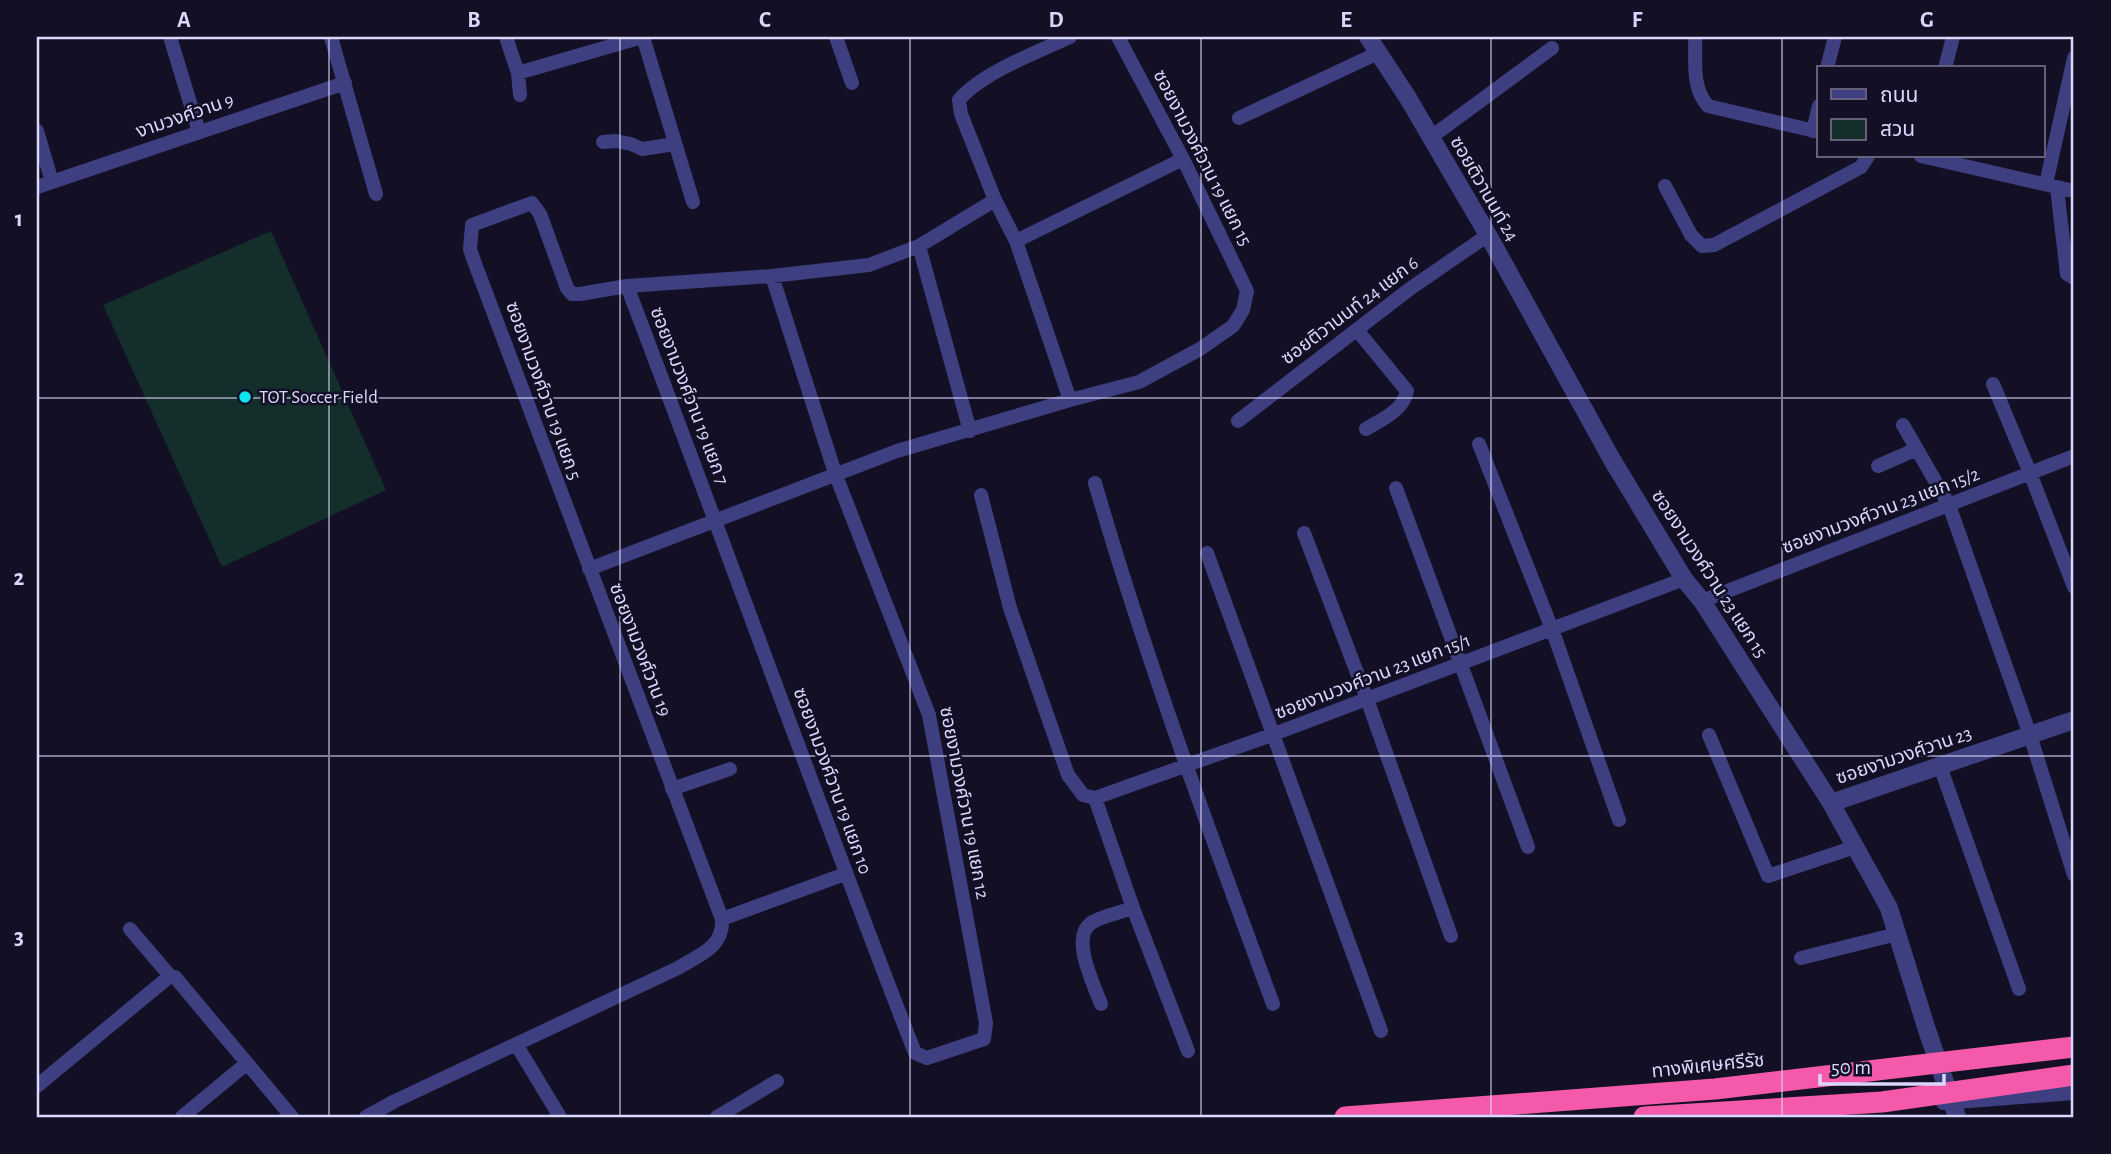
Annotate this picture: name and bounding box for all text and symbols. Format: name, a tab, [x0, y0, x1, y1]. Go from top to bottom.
text: A	[177, 9, 191, 32]
text: B	[467, 9, 481, 32]
text: C	[759, 9, 771, 32]
text: D	[1048, 9, 1064, 32]
text: E	[1340, 9, 1352, 32]
text: F	[1632, 9, 1643, 32]
text: G	[1920, 9, 1934, 32]
street label: ซอยงามวงศ์วาน 19 แยก 15	[1149, 66, 1256, 249]
legend	[1817, 66, 2044, 158]
text: ถนน	[1880, 85, 1918, 106]
street label: งามวงศ์วาน 9	[133, 89, 236, 142]
text: สวน	[1880, 119, 1915, 140]
street label: ซอยติวานนท์ 24	[1446, 133, 1523, 245]
text: 1	[15, 208, 23, 231]
street label: ซอยติวานนท์ 24 แยก 6	[1277, 253, 1422, 368]
street label: ซอยงามวงศ์วาน 19 แยก 5	[502, 299, 585, 483]
street label: ซอยงามวงศ์วาน 19 แยก 7	[646, 304, 733, 487]
place label: TOT Soccer Field	[259, 388, 378, 407]
marker: TOT Soccer Field	[237, 389, 253, 405]
street label: ซอยงามวงศ์วาน 23 แยก 15/2	[1779, 463, 1983, 557]
street label: ซอยงามวงศ์วาน 23 แยก 15	[1648, 486, 1771, 661]
text: 2	[14, 567, 25, 590]
street label: ซอยงามวงศ์วาน 19	[606, 580, 675, 719]
street label: ซอยงามวงศ์วาน 23 แยก 15/1	[1272, 630, 1473, 723]
street label: ซอยงามวงศ์วาน 19 แยก 10	[789, 685, 876, 877]
street label: ซอยงามวงศ์วาน 19 แยก 12	[936, 705, 993, 901]
street label: ซอยงามวงศ์วาน 23	[1833, 723, 1974, 788]
text: 3	[14, 926, 24, 949]
scale bar	[1820, 1042, 1945, 1086]
street label: ทางพิเศษศรีรัช	[1651, 1050, 1765, 1081]
text: 50 m	[1831, 1057, 1871, 1078]

